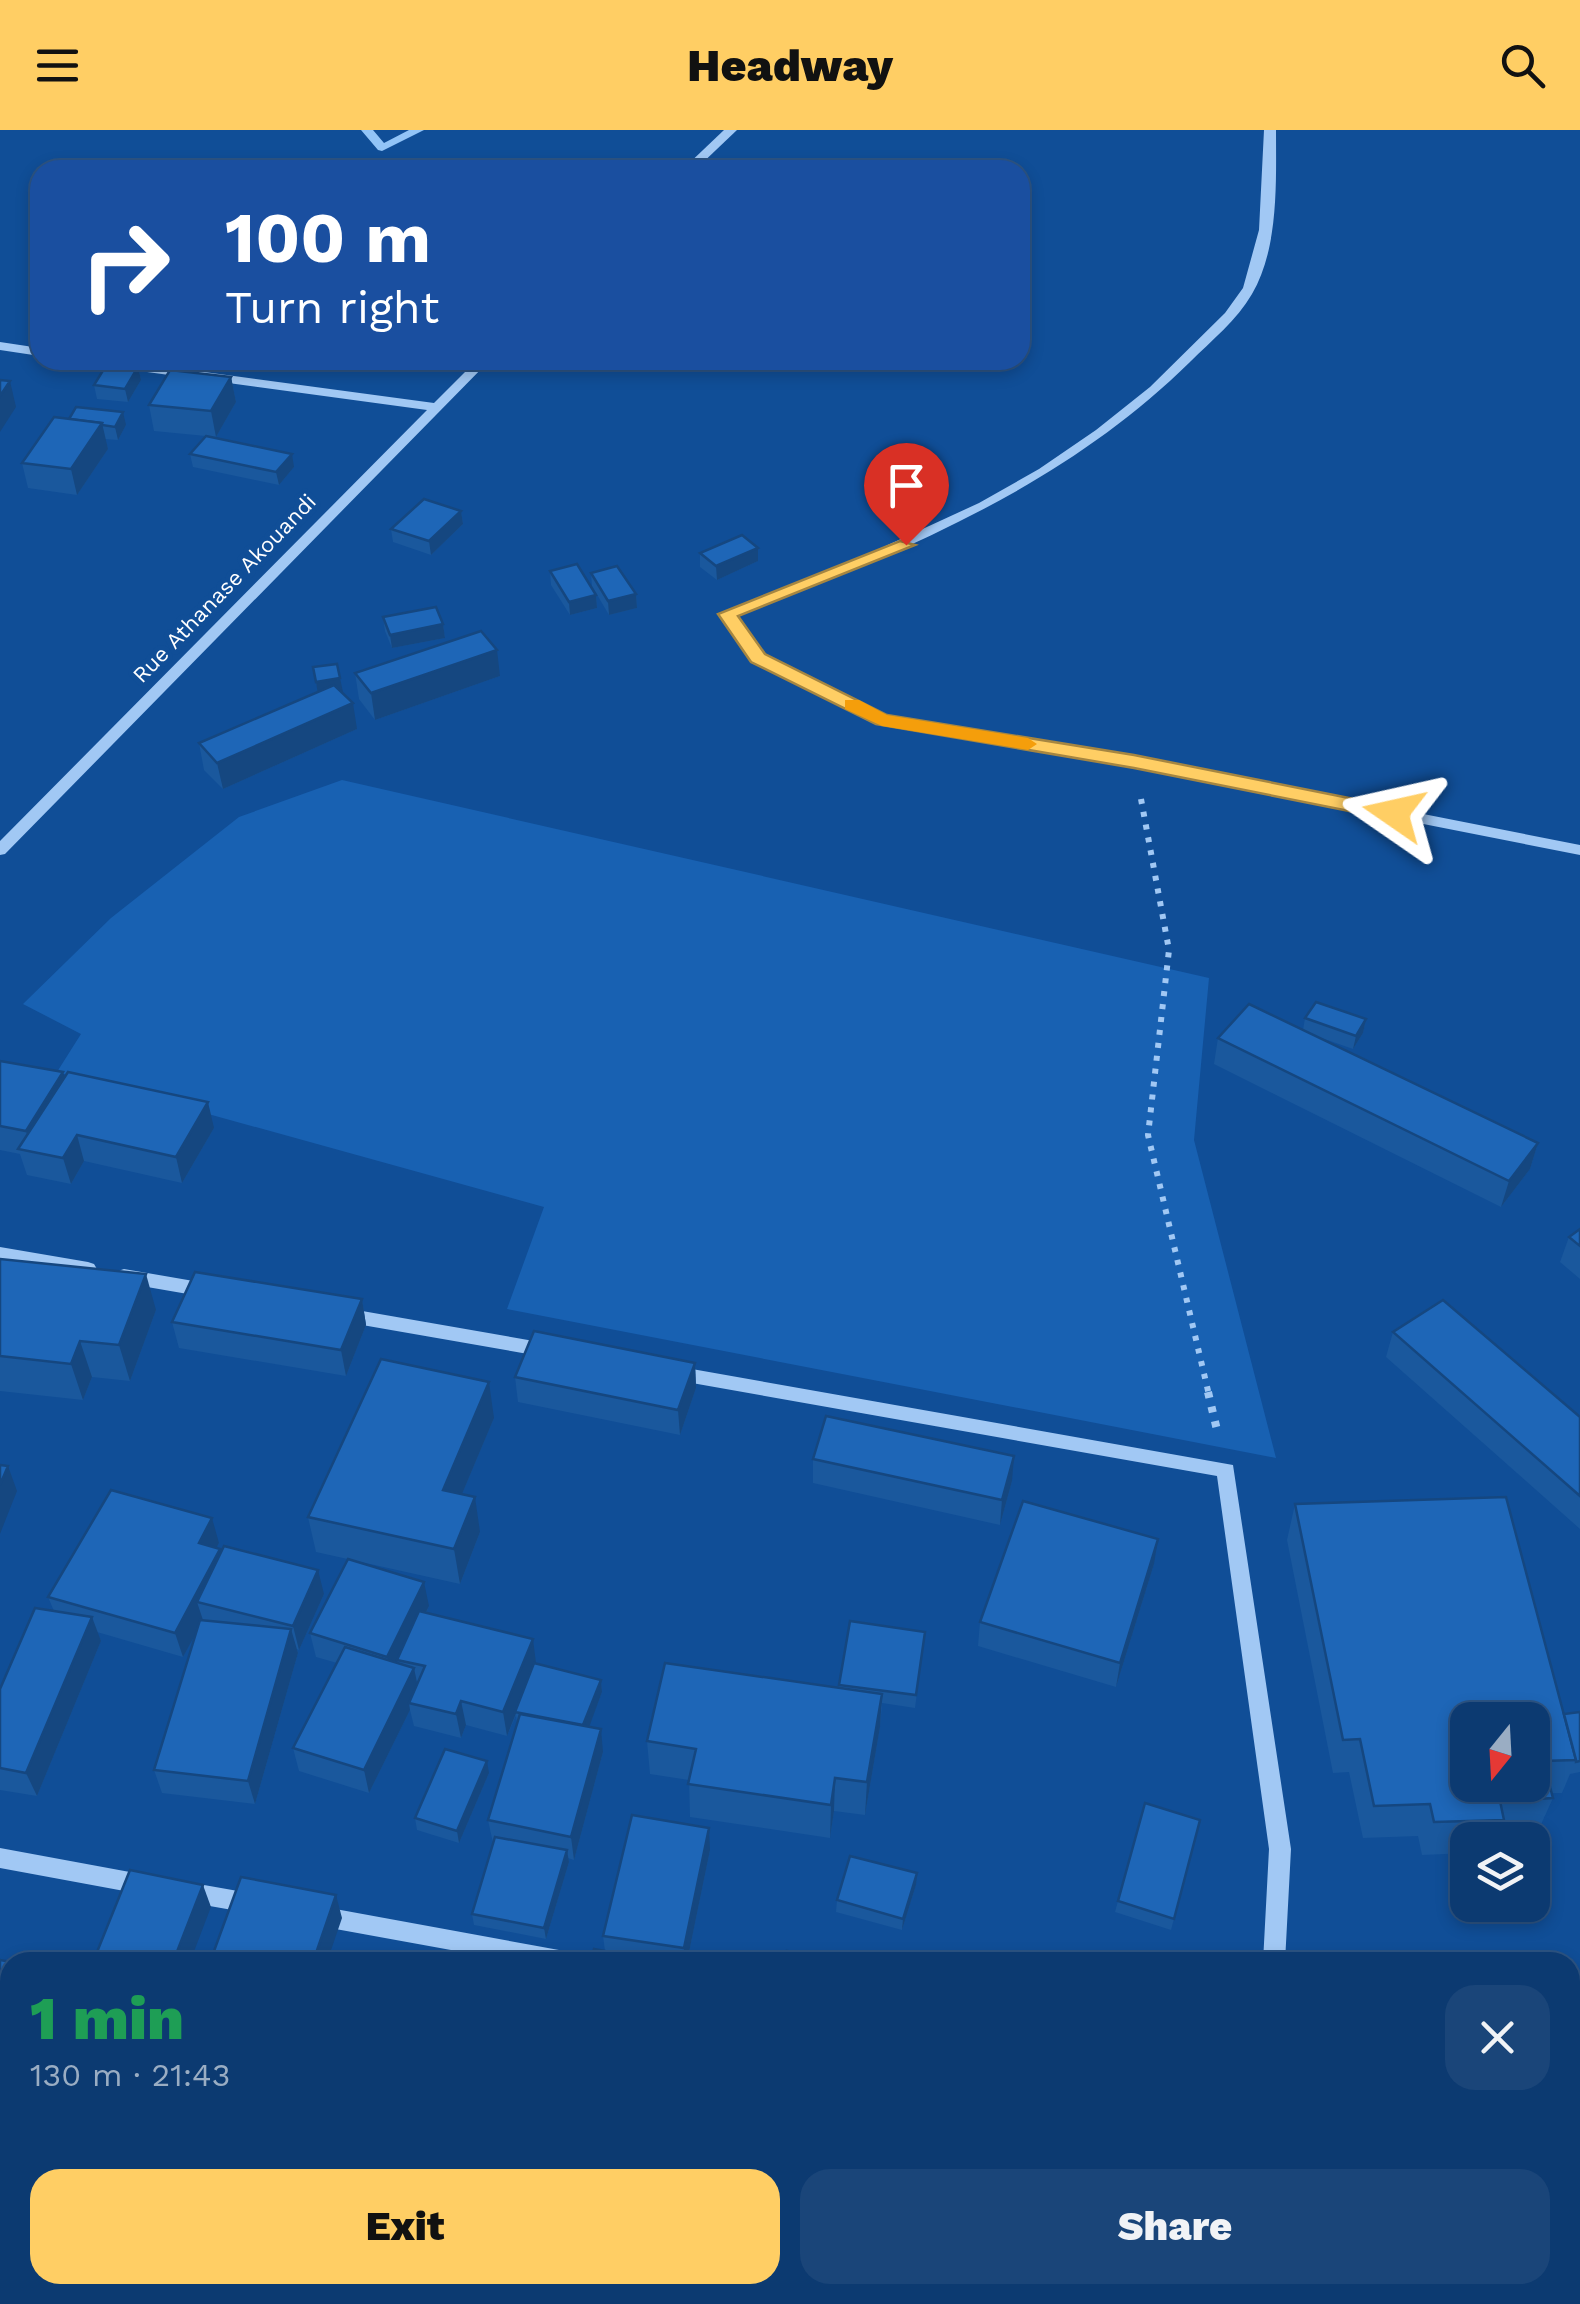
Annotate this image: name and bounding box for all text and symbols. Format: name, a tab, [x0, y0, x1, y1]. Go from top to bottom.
icon: menu	[30, 38, 85, 93]
icon: search	[1495, 38, 1550, 93]
text: Headway	[687, 39, 893, 92]
text: 100 m	[225, 197, 431, 279]
icon: right	[60, 200, 190, 330]
text: Turn right	[225, 281, 439, 334]
pin	[864, 443, 949, 546]
icon: arrive	[879, 458, 934, 513]
street label: Rue Athanase Akouandi	[128, 489, 321, 688]
position arrow	[1342, 761, 1446, 865]
north arrow	[1450, 1702, 1550, 1802]
map controls	[1450, 1702, 1550, 1922]
button: layers	[1450, 1822, 1550, 1922]
text: 1 min	[30, 1983, 184, 2054]
button: close	[1445, 1985, 1550, 2090]
text: 130 m · 21:43	[30, 2056, 230, 2094]
button: Exit	[30, 2169, 780, 2284]
button: Share	[800, 2169, 1550, 2284]

